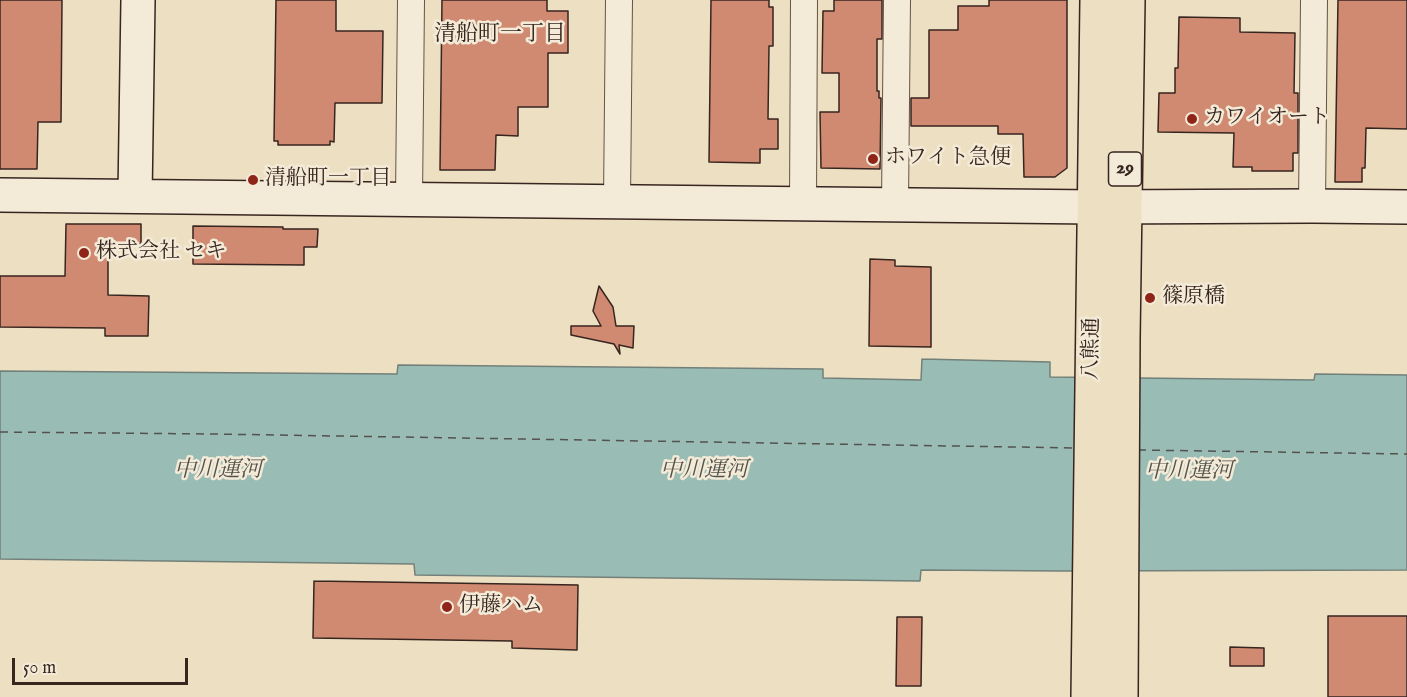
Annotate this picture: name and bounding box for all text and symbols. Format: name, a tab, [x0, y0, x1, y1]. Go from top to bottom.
district label: 清船町一丁目	[434, 22, 566, 48]
place label: カワイオート	[1204, 106, 1330, 132]
marker: カワイオート	[1185, 112, 1199, 126]
place label: ホワイト急便	[885, 146, 1011, 172]
marker: ホワイト急便	[866, 152, 880, 166]
road number: 29	[1108, 152, 1142, 186]
place label: 清船町一丁目	[265, 167, 391, 193]
marker: 清船町一丁目	[246, 173, 260, 187]
place label: 株式会社 セキ	[96, 240, 227, 266]
marker: 株式会社 セキ	[77, 246, 91, 260]
place label: 篠原橋	[1162, 285, 1225, 311]
marker: 篠原橋	[1143, 291, 1157, 305]
street label: 八熊通	[1080, 317, 1106, 381]
water label: 中川運河	[174, 458, 262, 484]
water label: 中川運河	[660, 458, 748, 484]
water label: 中川運河	[1145, 459, 1233, 485]
place label: 伊藤ハム	[459, 594, 543, 620]
marker: 伊藤ハム	[440, 600, 454, 614]
scale bar	[15, 646, 190, 684]
text: 50 m	[23, 657, 56, 680]

